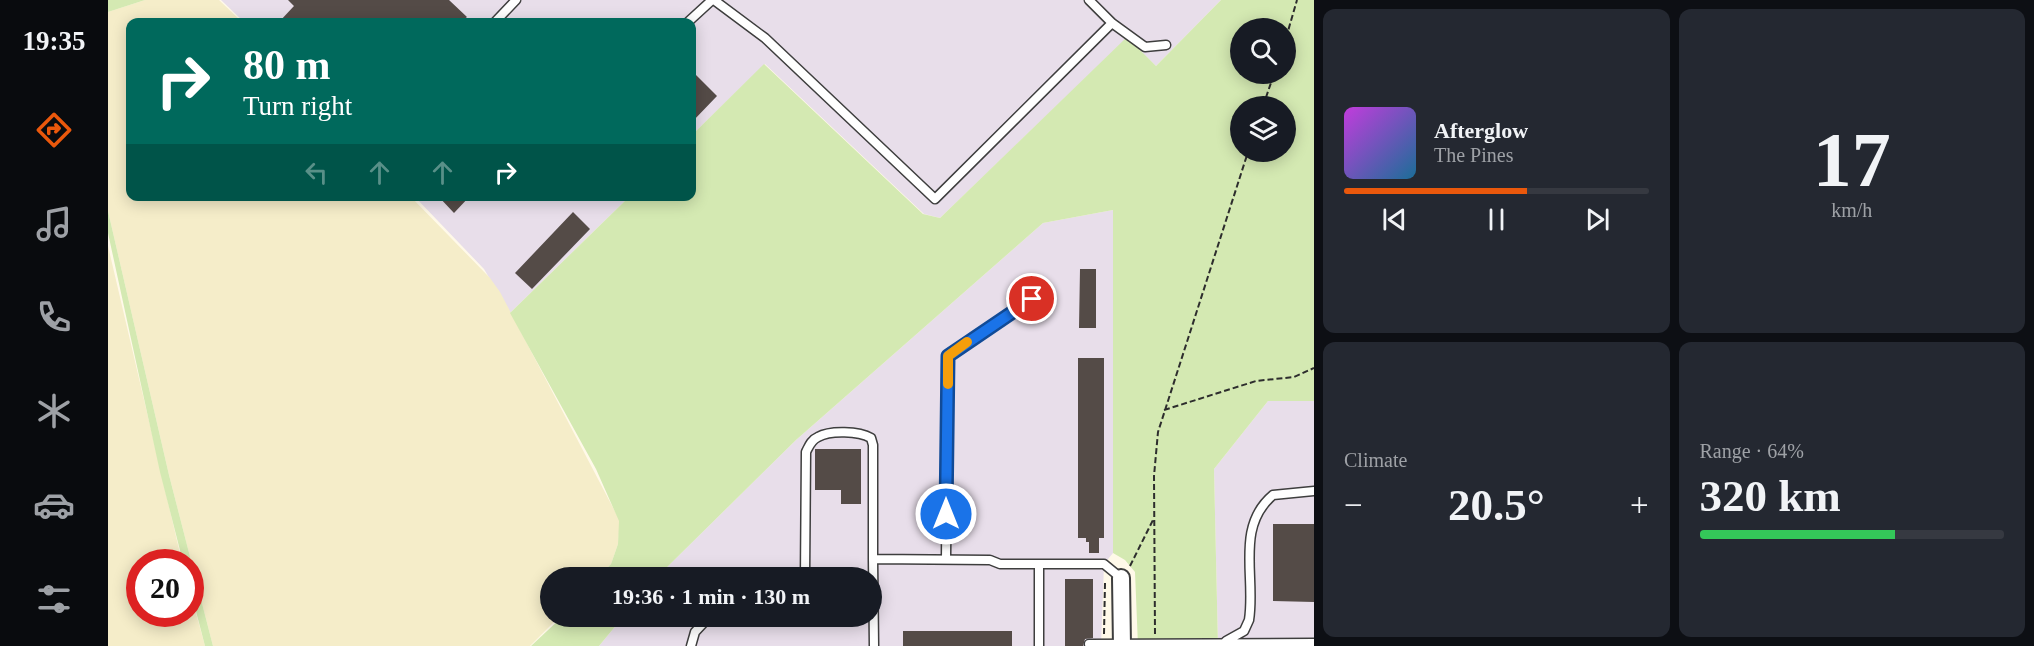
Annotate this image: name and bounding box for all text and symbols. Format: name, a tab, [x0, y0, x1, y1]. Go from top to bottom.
map controls	[1230, 18, 1296, 162]
button: search	[1230, 18, 1296, 84]
text: 19:35	[23, 26, 86, 56]
icon: right	[144, 42, 222, 120]
text: 80 m	[243, 42, 331, 88]
text: Turn right	[243, 91, 352, 121]
button: layers	[1230, 96, 1296, 162]
icon: directions	[33, 109, 75, 151]
text: 17	[1813, 116, 1891, 203]
text: Afterglow	[1434, 118, 1528, 143]
text: The Pines	[1434, 144, 1513, 166]
icon: left	[300, 156, 333, 189]
icon: ahead	[363, 156, 396, 189]
icon: ahead	[426, 156, 459, 189]
icon: right	[489, 156, 522, 189]
text: km/h	[1831, 199, 1872, 221]
icon: music	[33, 203, 75, 245]
icon: previous	[1378, 203, 1411, 236]
icon: pause	[1480, 203, 1513, 236]
icon: next	[1581, 203, 1614, 236]
pin	[1006, 273, 1057, 324]
icon: arrive	[1015, 282, 1048, 315]
icon: phone	[33, 296, 75, 338]
icon: climate	[33, 390, 75, 432]
text: Range · 64%	[1700, 440, 1804, 462]
text: Climate	[1344, 449, 1407, 471]
text: 320 km	[1700, 471, 1841, 521]
text: 20.5°	[1448, 480, 1545, 530]
position arrow	[914, 482, 978, 546]
icon: car	[33, 484, 75, 526]
text: −	[1344, 487, 1363, 523]
text: +	[1630, 487, 1649, 523]
speed limit sign: 20	[126, 549, 204, 627]
icon: filters	[33, 578, 75, 620]
text: 19:36 · 1 min · 130 m	[612, 584, 810, 609]

